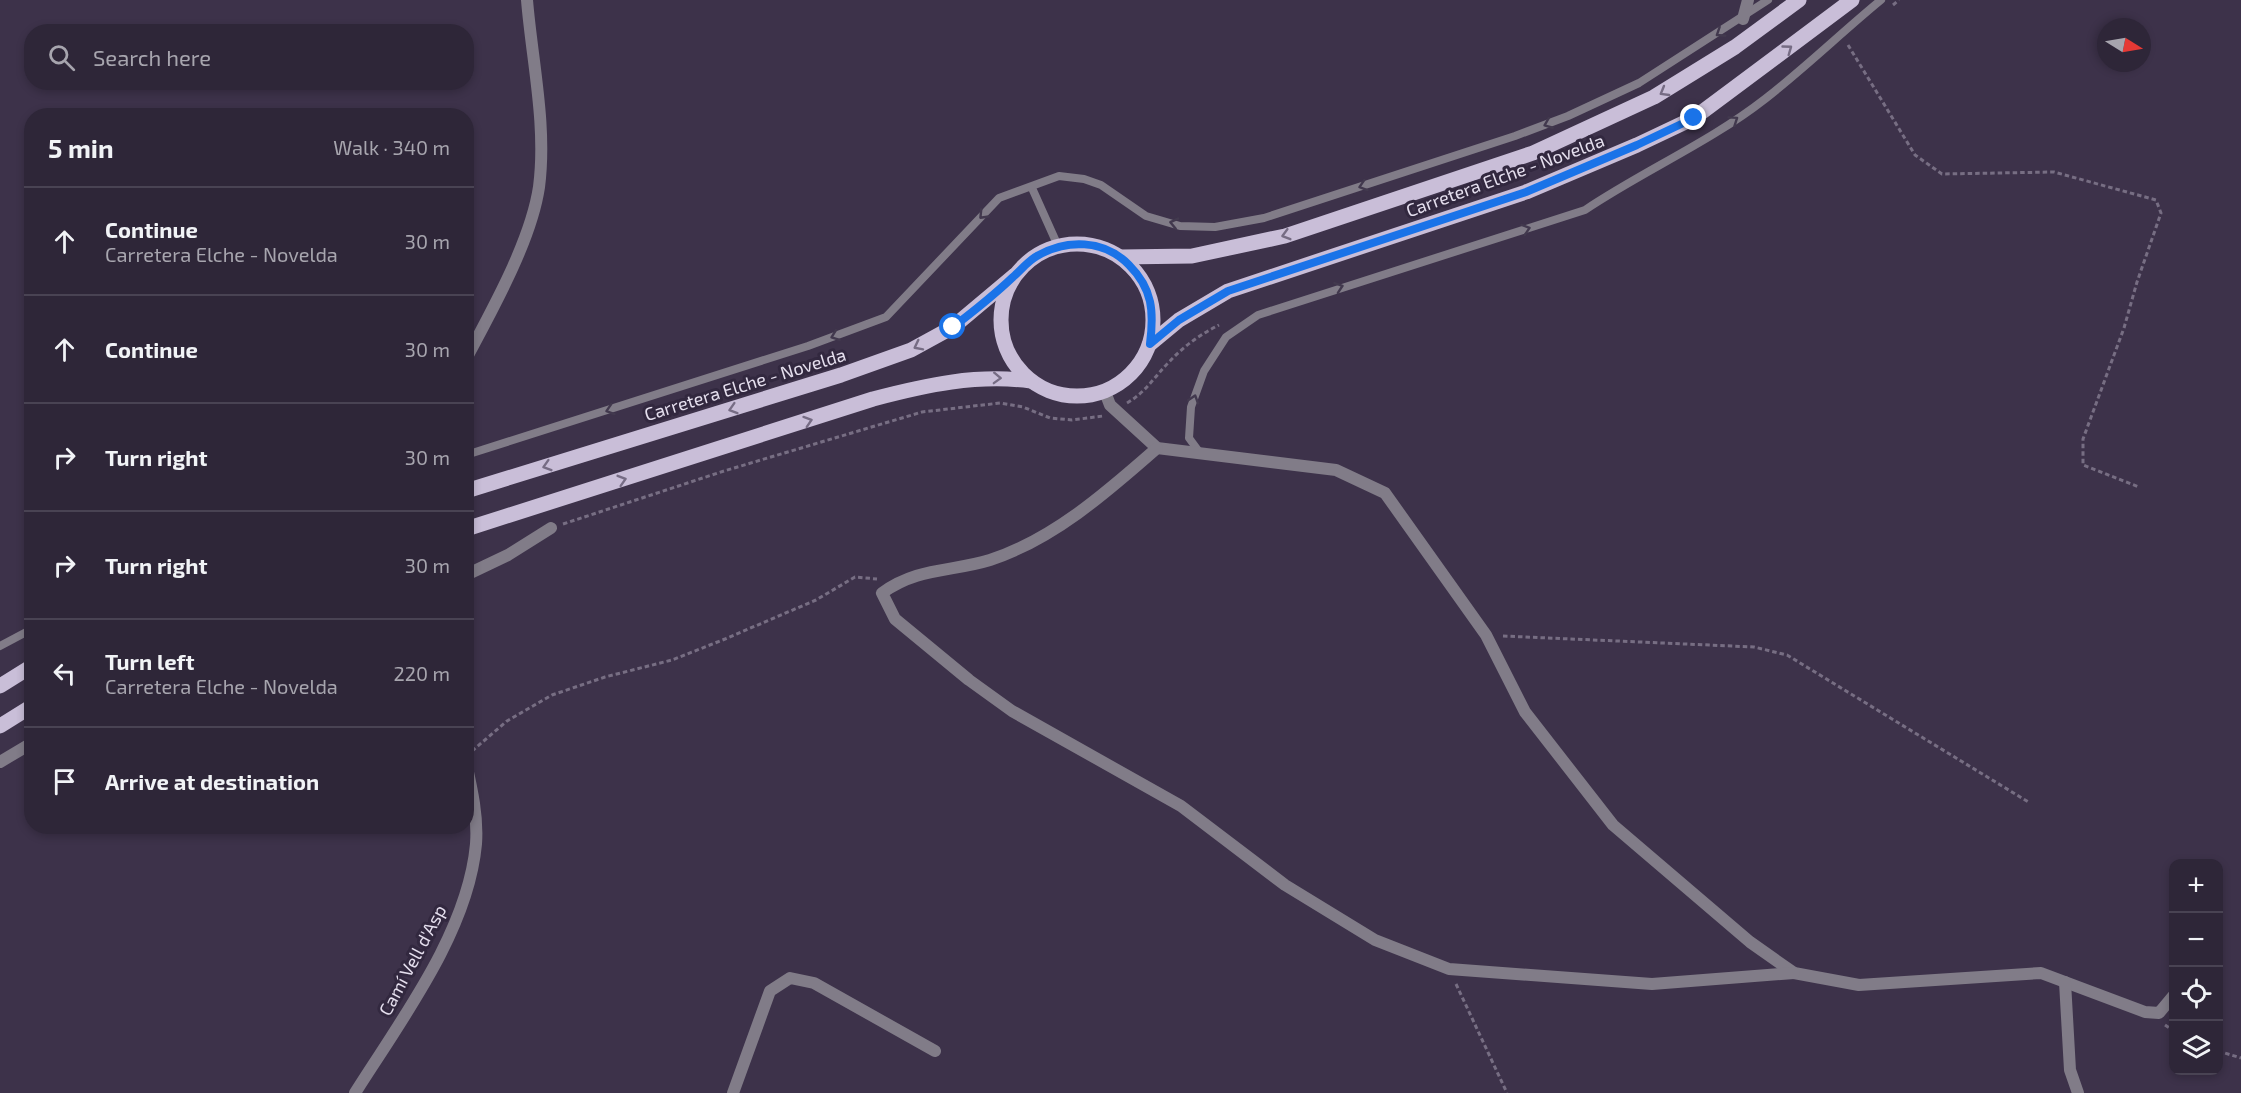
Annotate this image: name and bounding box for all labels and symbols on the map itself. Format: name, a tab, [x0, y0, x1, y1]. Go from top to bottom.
north arrow	[2097, 18, 2151, 72]
one-way arrow	[1716, 26, 1727, 37]
one-way arrow	[1782, 45, 1793, 56]
one-way arrow	[1660, 84, 1670, 96]
route end	[1680, 104, 1706, 130]
one-way arrow	[1543, 116, 1554, 129]
one-way arrow	[1728, 116, 1739, 127]
street label: Carretera Elche - Novelda	[1403, 129, 1607, 221]
one-way arrow	[1358, 179, 1369, 191]
one-way arrow	[979, 208, 990, 219]
one-way arrow	[1170, 218, 1180, 231]
one-way arrow	[1520, 224, 1531, 237]
one-way arrow	[1281, 228, 1292, 240]
one-way arrow	[1333, 282, 1344, 295]
route start	[939, 313, 965, 339]
one-way arrow	[830, 329, 841, 341]
one-way arrow	[913, 339, 924, 350]
street label: Carretera Elche - Novelda	[642, 343, 848, 425]
one-way arrow	[993, 372, 1002, 384]
one-way arrow	[1187, 394, 1199, 405]
one-way arrow	[728, 402, 739, 414]
one-way arrow	[605, 403, 616, 415]
one-way arrow	[802, 415, 813, 428]
one-way arrow	[542, 459, 553, 471]
one-way arrow	[616, 475, 627, 487]
street label: Camí Vell d'Asp	[374, 901, 450, 1019]

